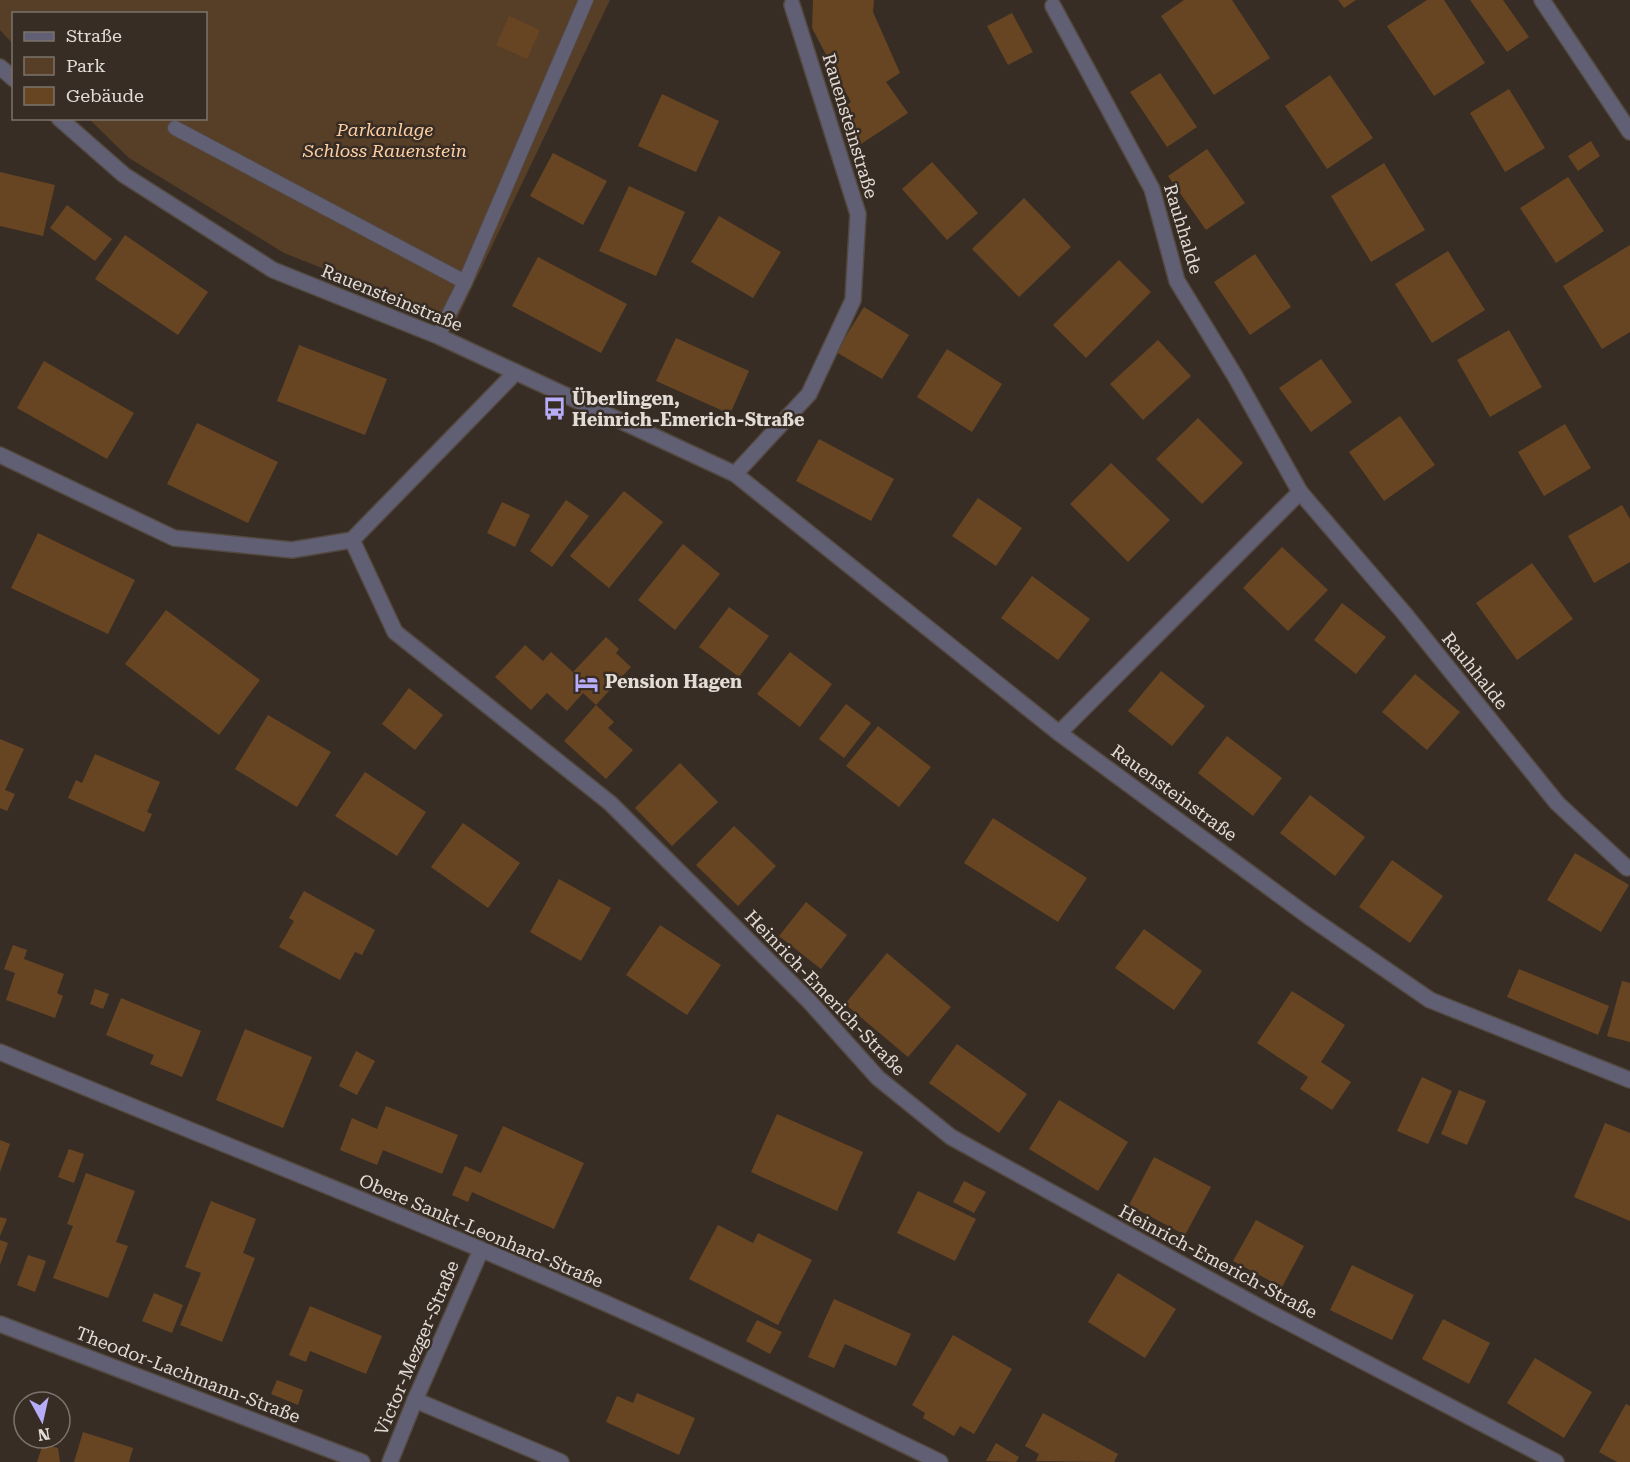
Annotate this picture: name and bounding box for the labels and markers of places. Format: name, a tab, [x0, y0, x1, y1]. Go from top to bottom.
place label: Überlingen, Heinrich-Emerich-Straße	[572, 387, 805, 430]
bus stop icon: Überlingen, Heinrich-Emerich-Straße	[541, 396, 567, 422]
hotel icon: Pension Hagen	[574, 669, 600, 695]
place label: Pension Hagen	[605, 671, 742, 692]

